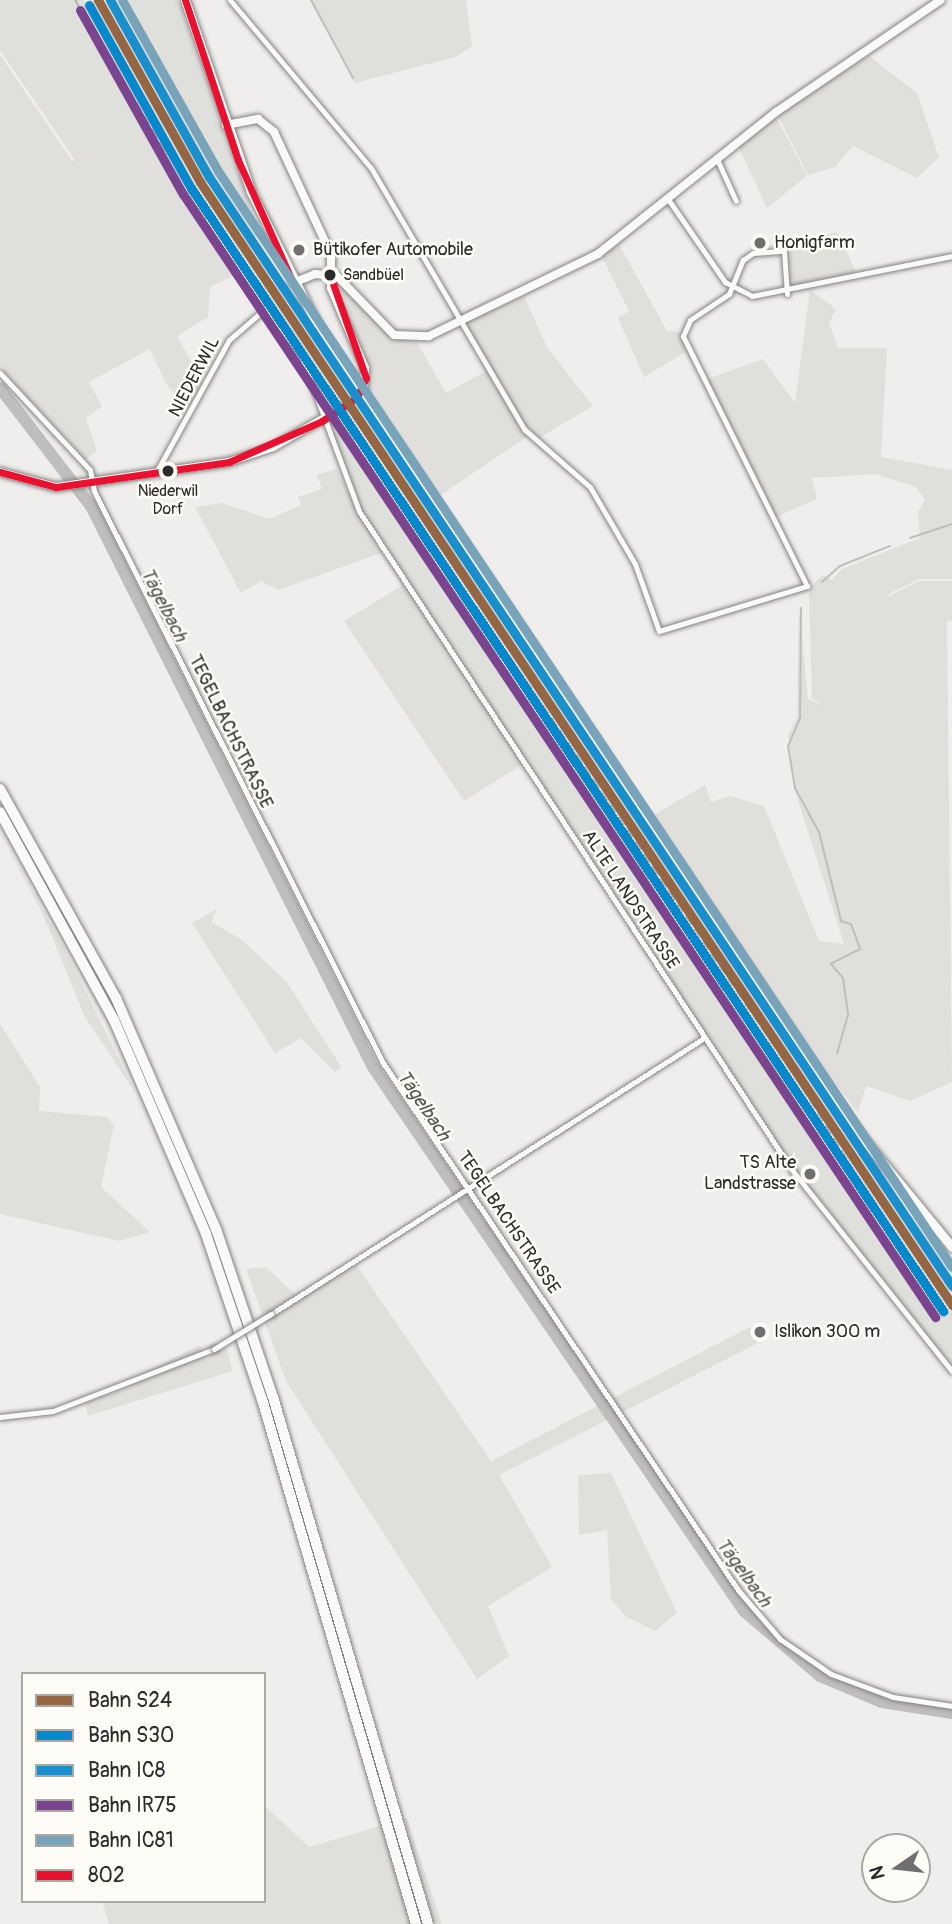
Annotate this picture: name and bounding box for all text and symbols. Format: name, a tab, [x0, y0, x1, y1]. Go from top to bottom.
place label: Honigfarm	[774, 232, 855, 254]
marker: Honigfarm	[752, 235, 768, 251]
place label: Bütikofer Automobile	[313, 239, 473, 261]
marker: Bütikofer Automobile	[291, 242, 307, 258]
place label: Sandbüel	[343, 265, 404, 285]
marker: Sandbüel	[323, 268, 337, 282]
street label: NIEDERWIL	[165, 333, 225, 421]
marker: Niederwil Dorf	[161, 464, 175, 478]
place label: Niederwil Dorf	[138, 481, 198, 519]
water label: Tägelbach	[135, 564, 191, 646]
street label: TEGELBACHSTRASSE	[183, 652, 277, 812]
street label: ALTE LANDSTRASSE	[577, 826, 683, 974]
water label: Tägelbach	[391, 1067, 455, 1145]
street label: TEGELBACHSTRASSE	[452, 1147, 564, 1299]
place label: TS Alte Landstrasse	[704, 1153, 796, 1196]
marker: TS Alte Landstrasse	[802, 1166, 818, 1182]
place label: Islikon 300 m	[774, 1321, 880, 1343]
marker: Islikon 300 m	[752, 1324, 768, 1340]
water label: Tägelbach	[710, 1534, 776, 1612]
legend	[21, 1672, 266, 1903]
text: Bahn S24	[88, 1687, 172, 1714]
text: Bahn S30	[88, 1722, 174, 1749]
text: Bahn IC8	[88, 1757, 165, 1784]
text: Bahn IR75	[88, 1792, 177, 1819]
text: Bahn IC81	[88, 1827, 174, 1854]
north arrow	[861, 1833, 931, 1903]
text: 802	[88, 1862, 125, 1889]
text: N	[864, 1863, 891, 1882]

